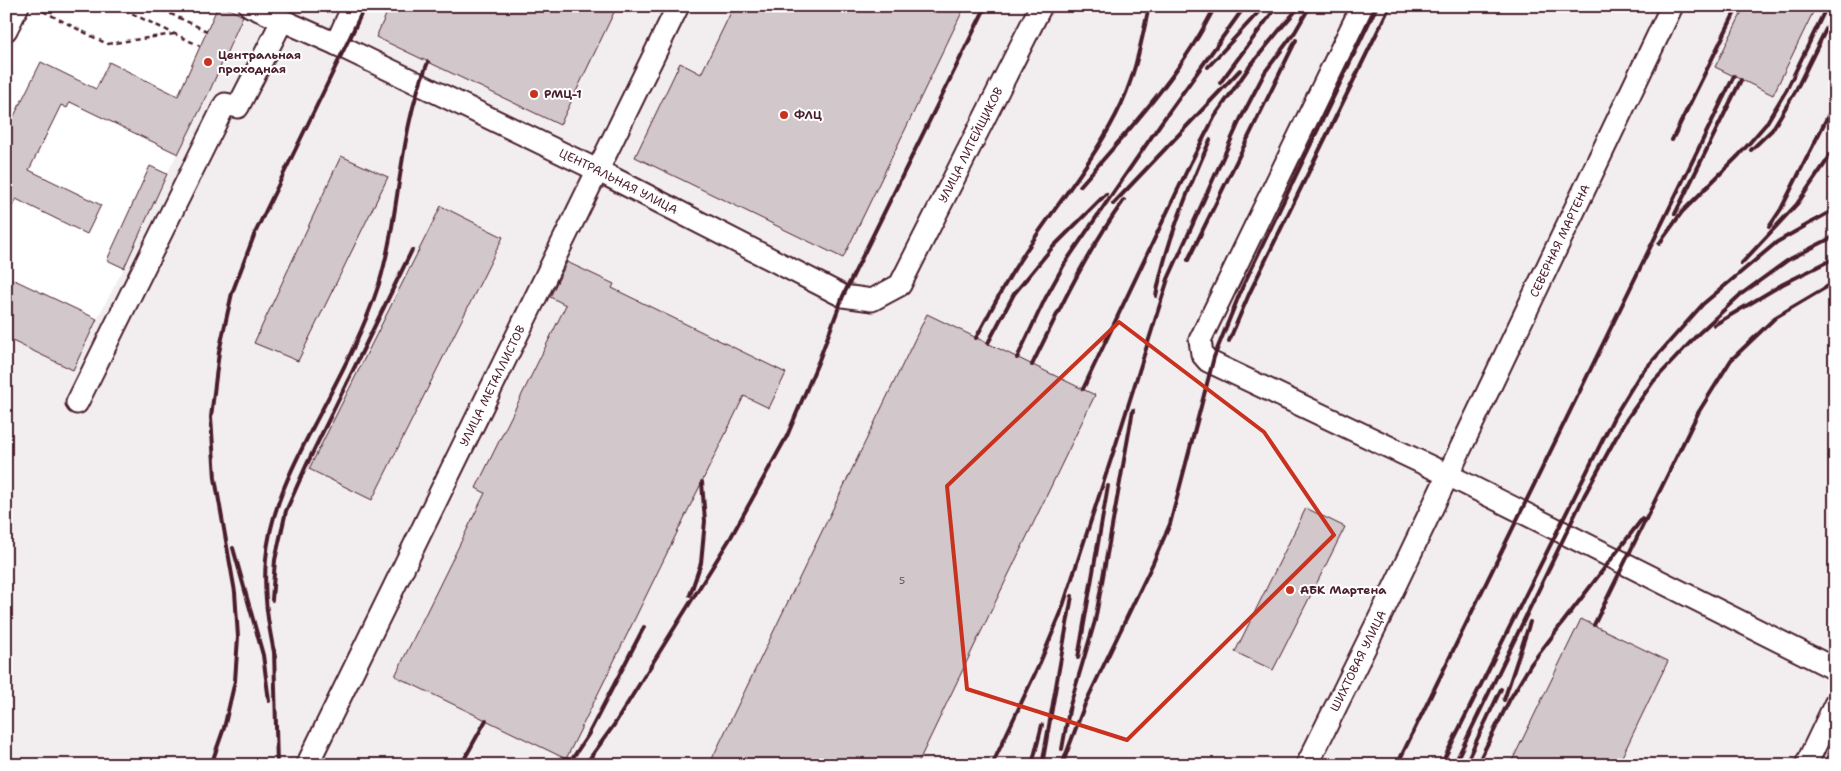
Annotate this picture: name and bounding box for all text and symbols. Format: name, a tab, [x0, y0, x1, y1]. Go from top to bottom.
place label: Центральная проходная	[218, 47, 301, 77]
marker: Центральная проходная	[202, 56, 214, 68]
street label: УЛИЦА ЛИТЕЙЩИКОВ	[935, 85, 1007, 206]
place label: РМЦ-1	[544, 86, 582, 102]
marker: РМЦ-1	[528, 88, 540, 100]
place label: ФЛЦ	[794, 107, 822, 123]
marker: ФЛЦ	[778, 109, 790, 121]
street label: ЦЕНТРАЛЬНАЯ УЛИЦА	[556, 145, 681, 218]
street label: СЕВЕРНАЯ МАРТЕНА	[1526, 181, 1594, 300]
street label: УЛИЦА МЕТАЛЛИСТОВ	[456, 323, 529, 449]
house number: 5	[899, 574, 905, 587]
place label: АБК Мартена	[1300, 582, 1387, 598]
marker: АБК Мартена	[1284, 584, 1296, 596]
street label: ШИХТОВАЯ УЛИЦА	[1327, 607, 1390, 714]

